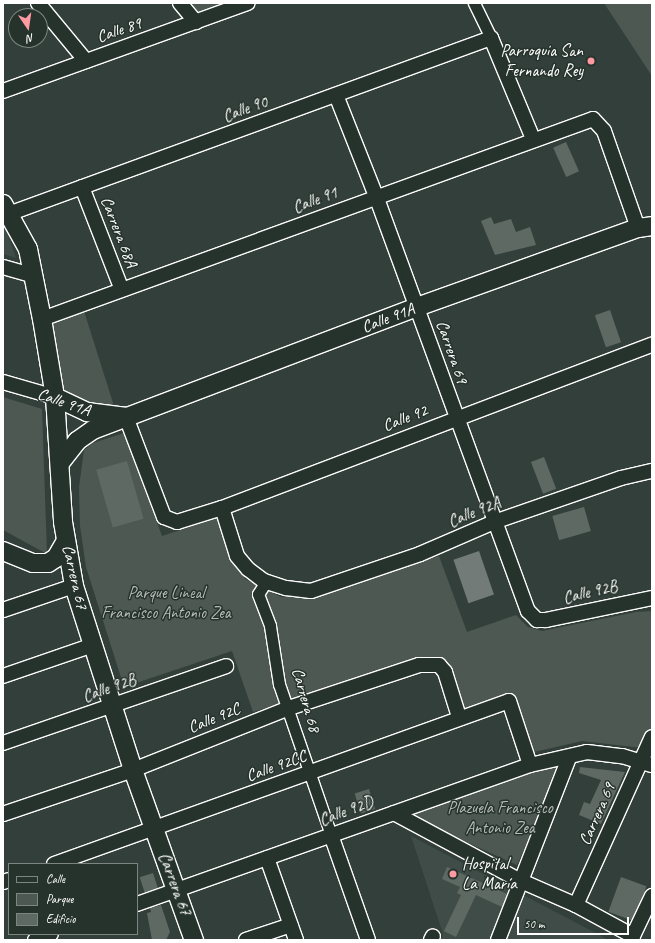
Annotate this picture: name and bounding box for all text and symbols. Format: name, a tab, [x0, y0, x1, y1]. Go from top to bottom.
north arrow	[8, 8, 48, 48]
street label: Calle 89	[94, 13, 144, 47]
text: N	[26, 31, 35, 46]
place label: Parroquia San Fernando Rey	[500, 41, 583, 81]
marker: Parroquia San Fernando Rey	[586, 56, 596, 66]
street label: Calle 90	[220, 92, 270, 126]
street label: Calle 91	[290, 183, 340, 217]
street label: Carrera 68A	[96, 194, 142, 270]
street label: Calle 91A	[359, 299, 417, 337]
street label: Carrera 69	[432, 318, 472, 386]
street label: Calle 91A	[35, 383, 93, 421]
street label: Calle 92	[380, 400, 430, 436]
street label: Calle 92A	[445, 492, 503, 532]
street label: Carrera 67	[58, 543, 92, 611]
street label: Calle 92B	[561, 576, 619, 608]
park label: Parque Lineal Francisco Antonio Zea	[101, 583, 231, 623]
street label: Carrera 68	[287, 666, 325, 734]
street label: Calle 92B	[80, 669, 138, 707]
street label: Calle 92C	[185, 698, 243, 738]
street label: Calle 92CC	[243, 746, 309, 786]
street label: Carrera 69	[574, 780, 620, 848]
street label: Calle 92D	[316, 792, 376, 830]
park label: Plazuela Francisco Antonio Zea	[447, 798, 553, 838]
street label: Carrera 67	[154, 850, 196, 918]
place label: Hospital La María	[462, 854, 517, 894]
legend	[8, 863, 138, 935]
marker: Hospital La María	[447, 868, 459, 880]
text: Calle	[46, 871, 65, 887]
text: Parque	[46, 891, 74, 907]
scale bar	[519, 909, 631, 935]
text: Edificio	[46, 911, 76, 927]
text: 50 m	[524, 916, 544, 932]

